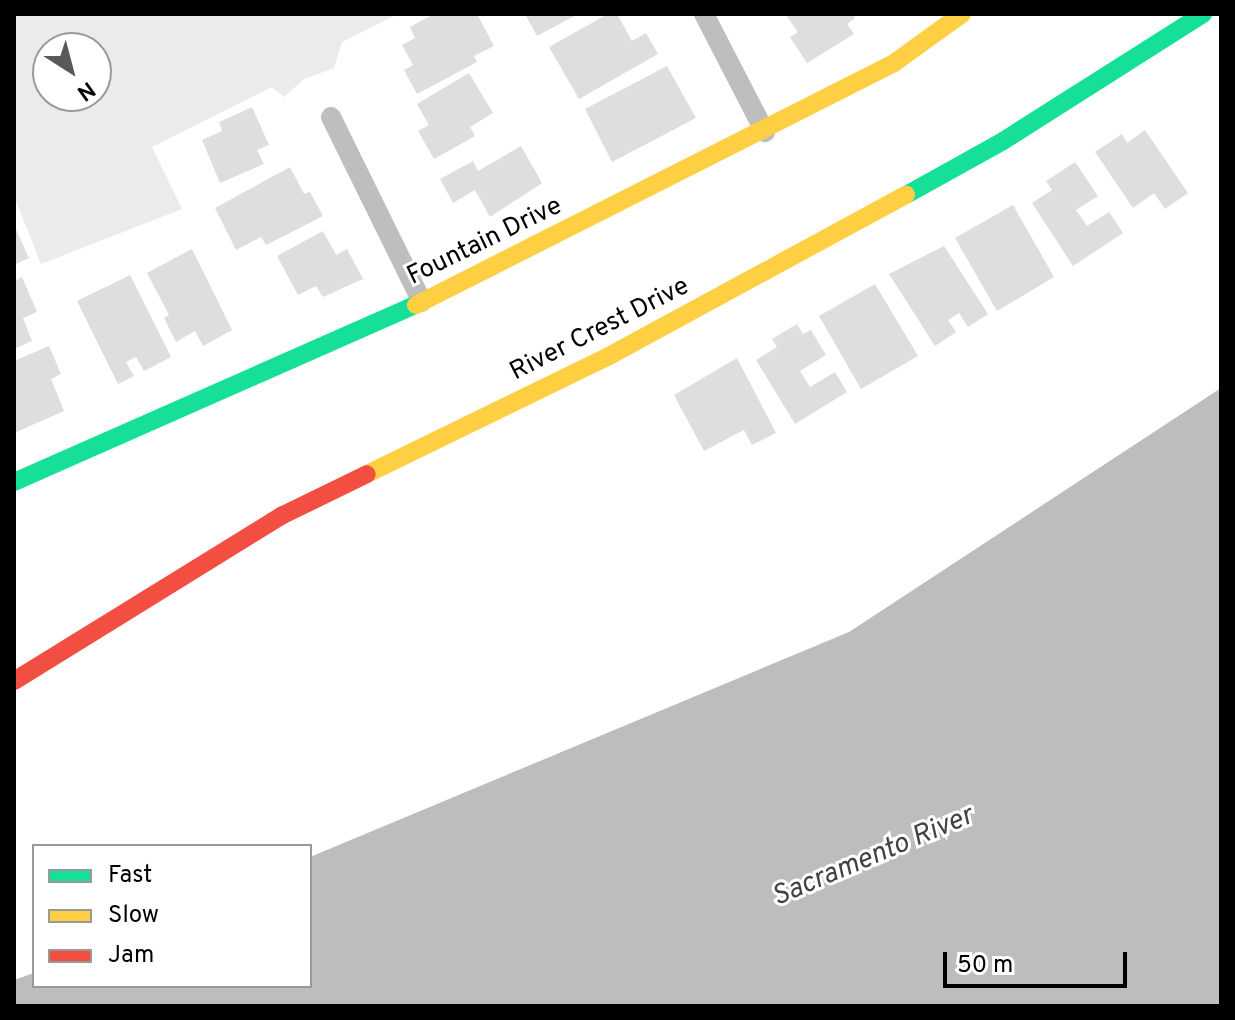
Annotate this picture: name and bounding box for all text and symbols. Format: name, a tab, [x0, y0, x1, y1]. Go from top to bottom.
north arrow	[32, 32, 112, 112]
text: N	[71, 75, 100, 106]
street label: Fountain Drive	[403, 191, 567, 293]
street label: River Crest Drive	[505, 271, 695, 389]
water label: Sacramento River	[767, 799, 979, 915]
legend	[32, 844, 312, 988]
text: Fast	[108, 861, 152, 891]
text: Slow	[108, 901, 159, 931]
scale bar	[947, 936, 1131, 986]
text: Jam	[108, 941, 154, 971]
text: 50 m	[957, 951, 1013, 981]

